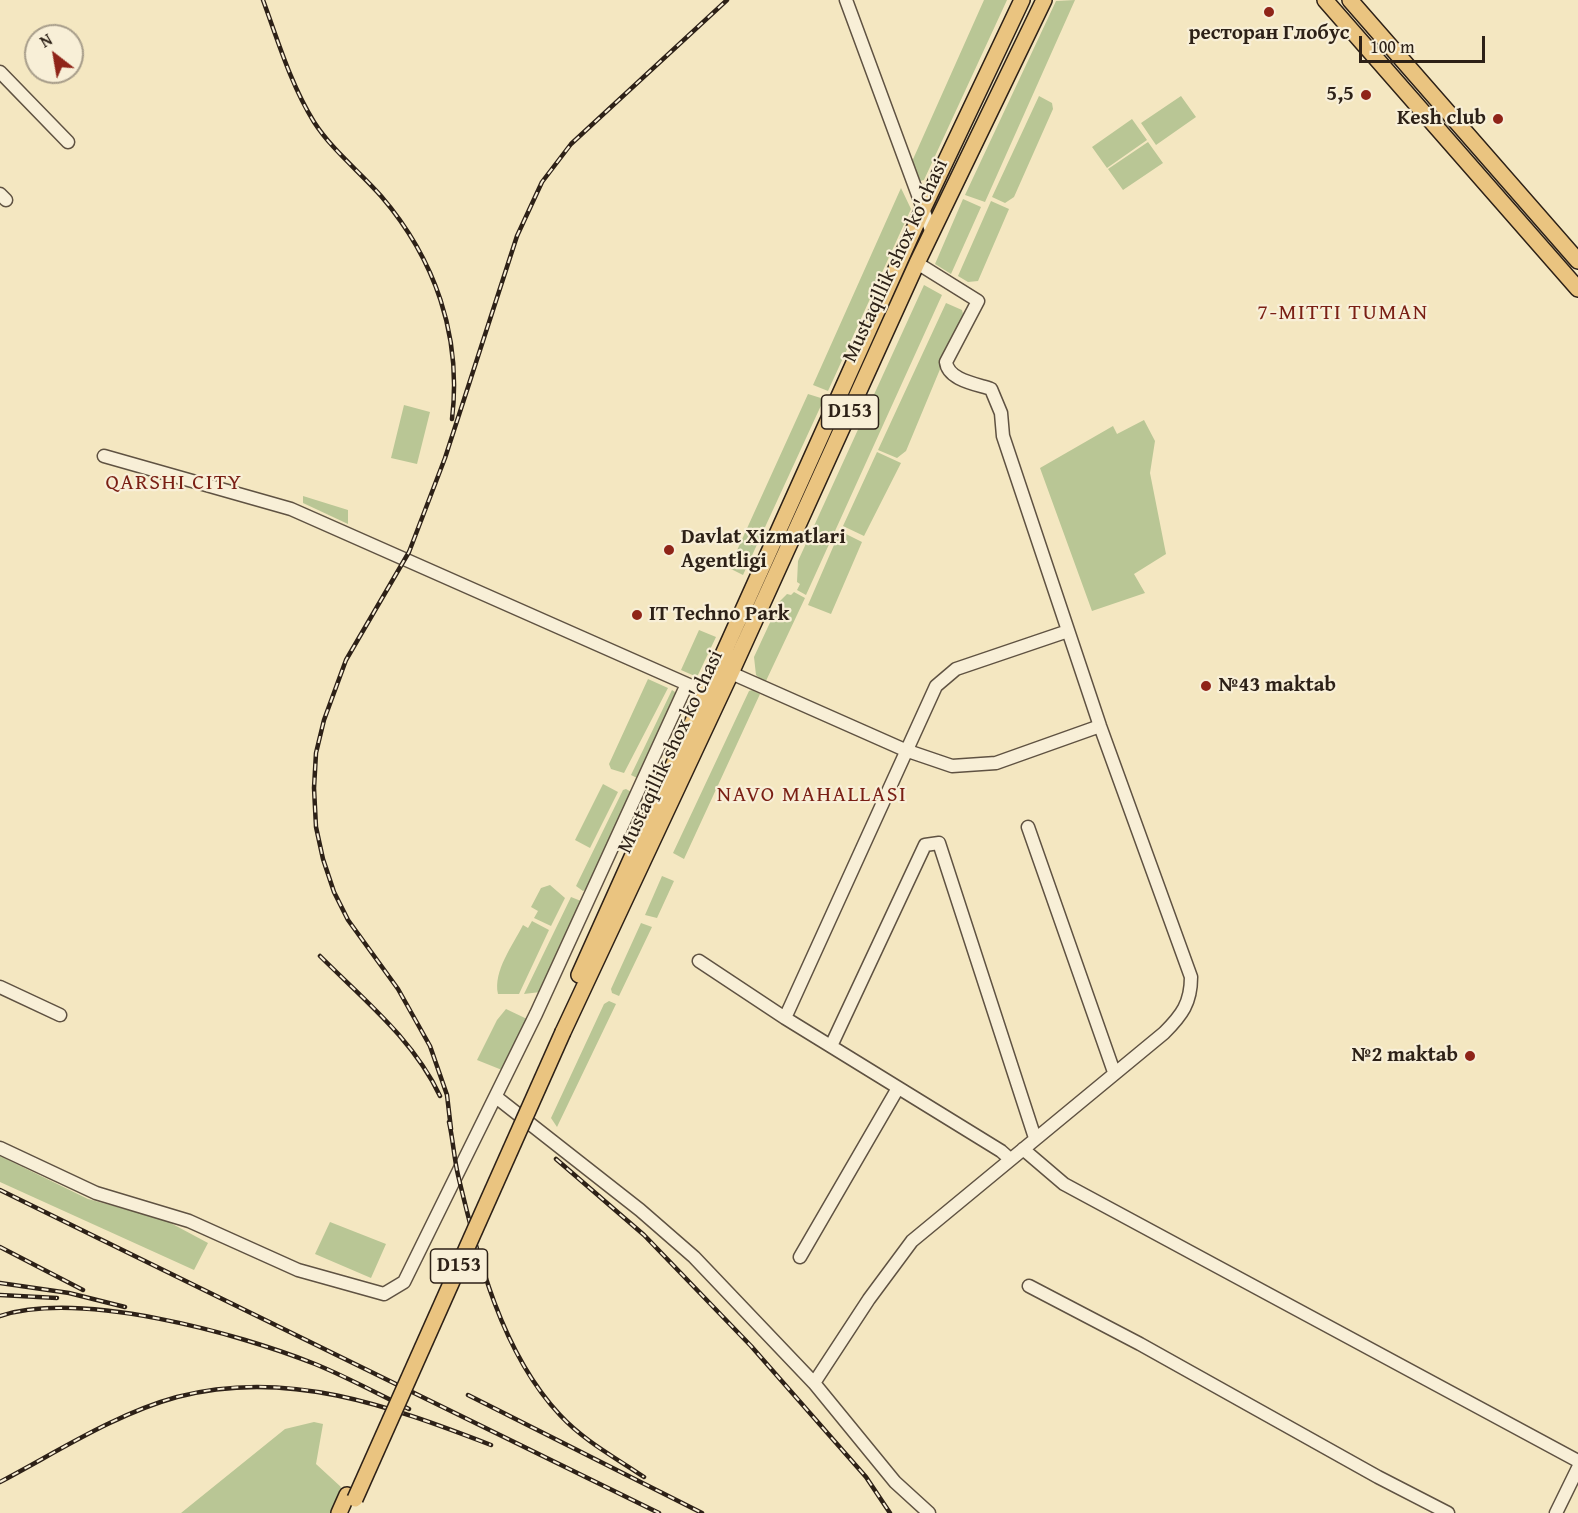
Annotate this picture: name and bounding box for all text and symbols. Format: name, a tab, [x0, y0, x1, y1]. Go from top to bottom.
marker: ресторан Глобус	[1262, 5, 1276, 19]
place label: ресторан Глобус	[1188, 21, 1350, 47]
north arrow	[24, 24, 84, 84]
scale bar	[1362, 24, 1488, 62]
text: N	[35, 27, 57, 53]
text: 100 m	[1370, 33, 1415, 60]
place label: 5,5	[1326, 82, 1354, 108]
marker: 5,5	[1359, 88, 1373, 102]
place label: Kesh club	[1397, 106, 1486, 132]
marker: Kesh club	[1491, 112, 1505, 126]
street label: Mustaqillik shox ko'chasi	[838, 155, 954, 367]
district label: 7-MITTI TUMAN	[1257, 300, 1429, 326]
road number: D153	[822, 395, 878, 429]
district label: QARSHI CITY	[105, 470, 243, 496]
place label: Davlat Xizmatlari Agentligi	[681, 525, 846, 575]
marker: Davlat Xizmatlari Agentligi	[662, 543, 676, 557]
place label: IT Techno Park	[649, 602, 790, 628]
marker: IT Techno Park	[630, 608, 644, 622]
street label: Mustaqillik shox ko'chasi	[613, 646, 729, 858]
place label: №43 maktab	[1218, 673, 1336, 699]
marker: №43 maktab	[1199, 679, 1213, 693]
district label: NAVO MAHALLASI	[717, 782, 907, 808]
place label: №2 maktab	[1351, 1043, 1458, 1069]
marker: №2 maktab	[1463, 1049, 1477, 1063]
road number: D153	[430, 1249, 488, 1283]

